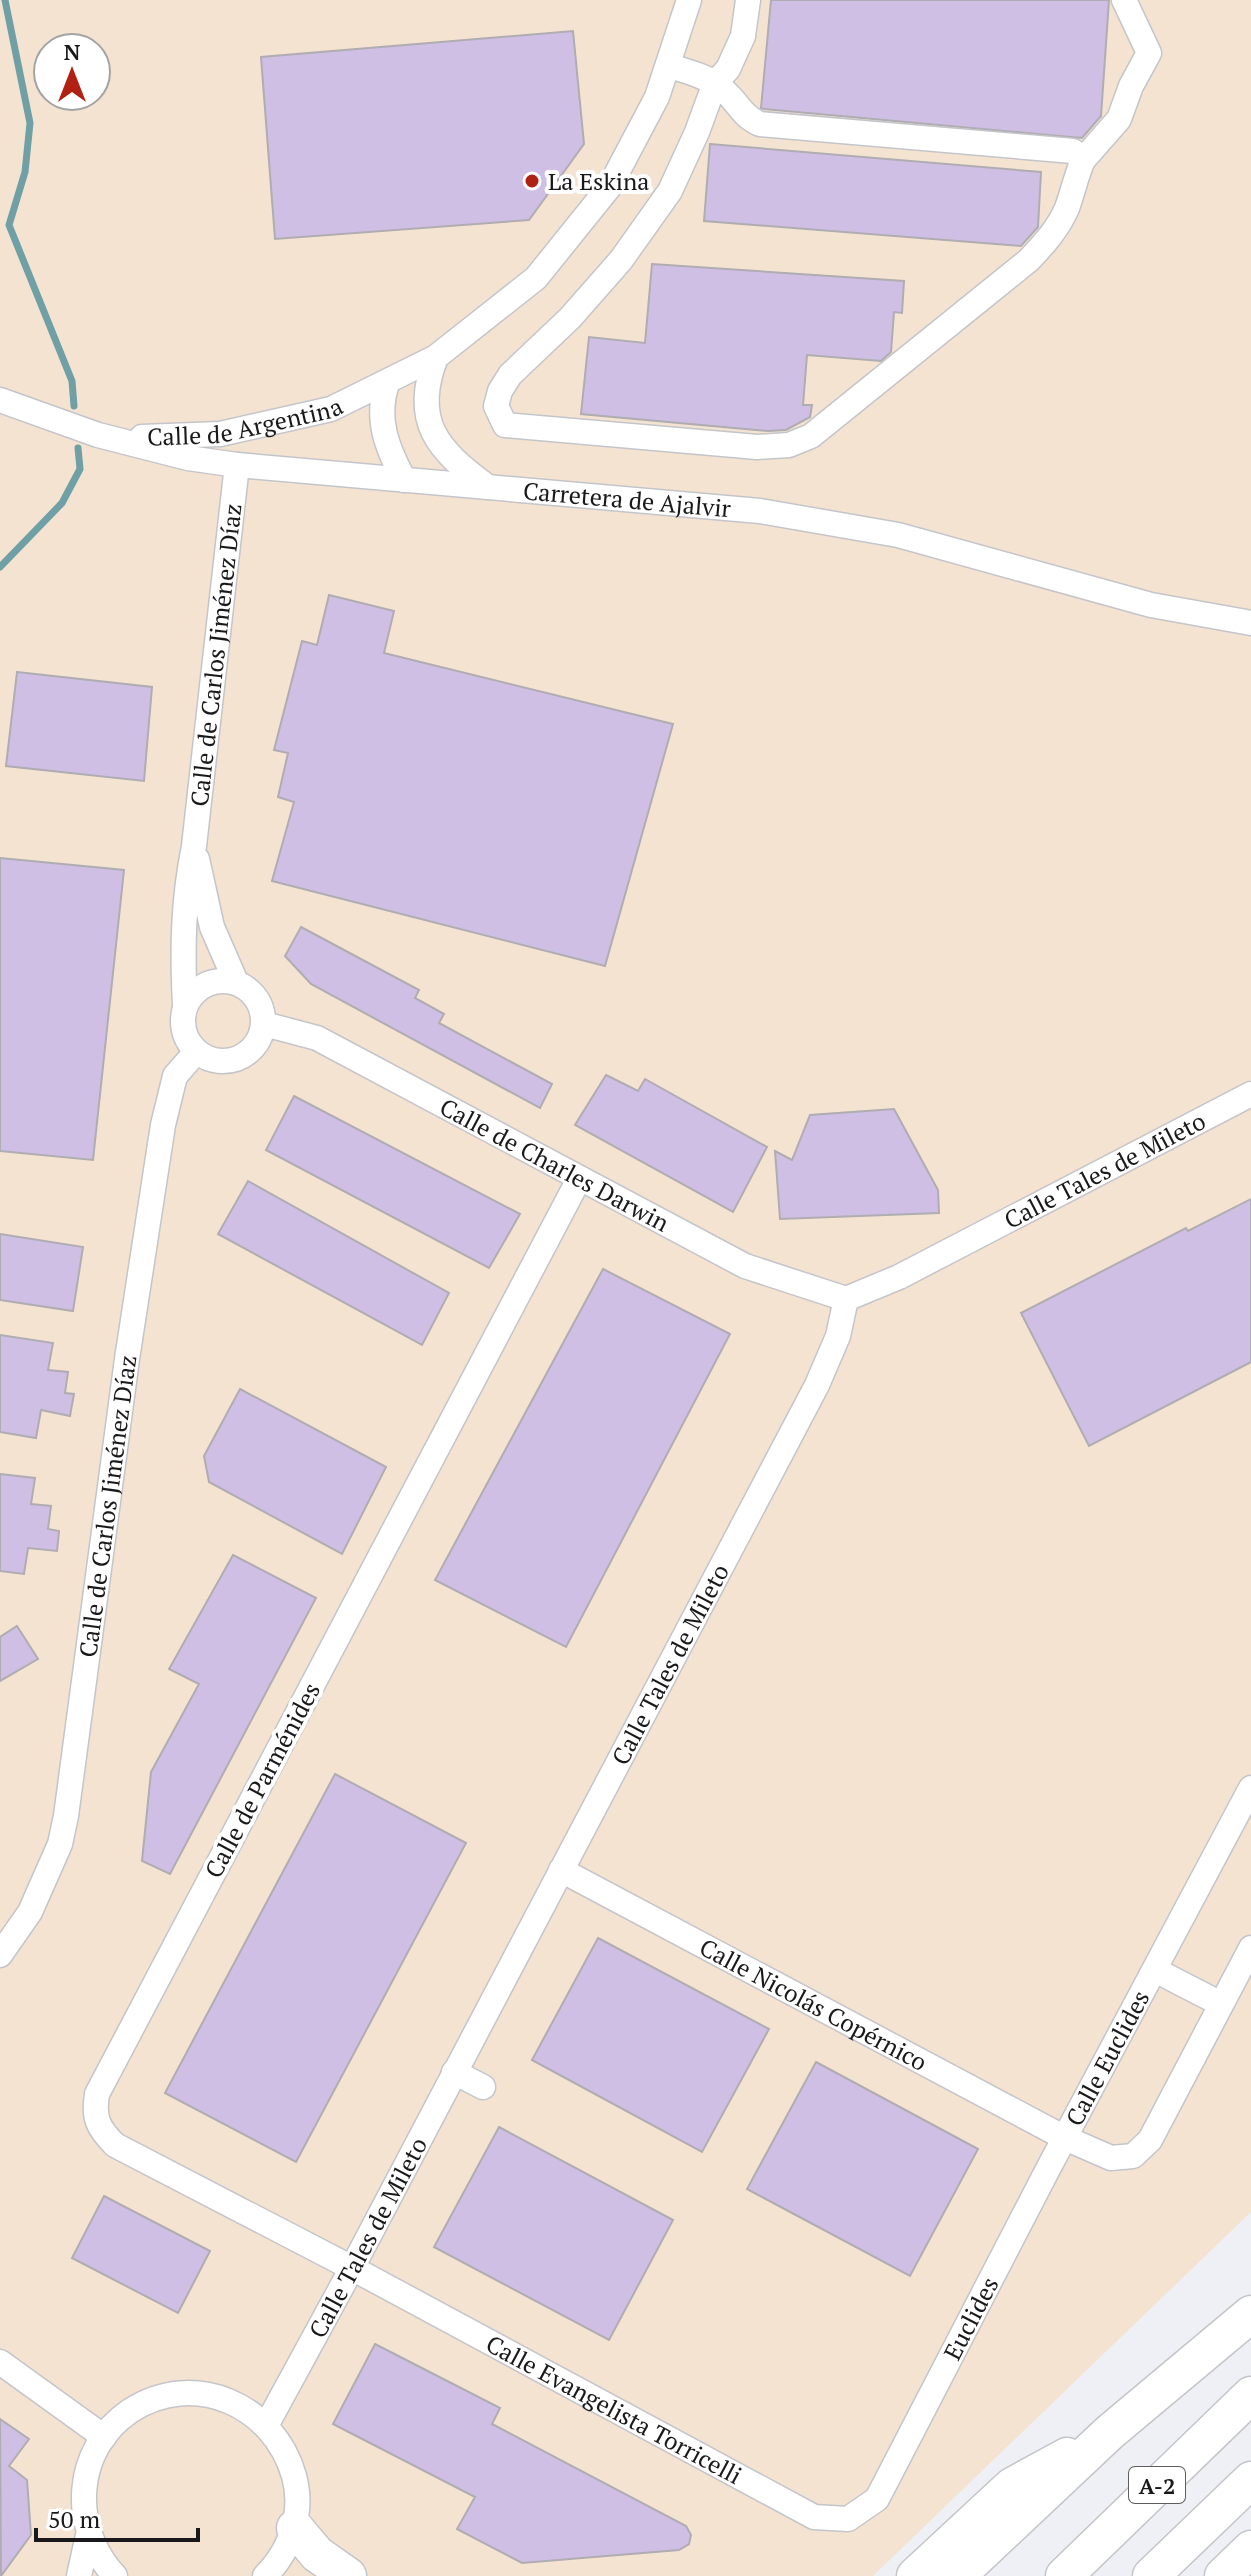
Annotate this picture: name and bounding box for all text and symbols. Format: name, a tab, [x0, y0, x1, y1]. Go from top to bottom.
north arrow	[32, 32, 112, 112]
text: N	[64, 37, 81, 66]
place label: La Eskina	[548, 165, 649, 197]
marker: La Eskina	[523, 172, 541, 190]
street label: Calle de Argentina	[146, 390, 348, 453]
street label: Carretera de Ajalvir	[522, 474, 733, 524]
street label: Calle de Carlos Jiménez Díaz	[183, 502, 249, 808]
street label: Calle de Charles Darwin	[434, 1090, 675, 1239]
street label: Calle Tales de Mileto	[999, 1105, 1211, 1236]
street label: Calle de Carlos Jiménez Díaz	[71, 1353, 143, 1659]
street label: Calle Tales de Mileto	[604, 1558, 736, 1770]
street label: Calle de Parménides	[197, 1677, 327, 1883]
street label: Calle Nicolás Copérnico	[694, 1931, 933, 2078]
street label: Calle Euclides	[1058, 1985, 1156, 2131]
street label: Calle Tales de Mileto	[301, 2132, 434, 2343]
street label: Euclides	[936, 2271, 1005, 2365]
street label: Calle Evangelista Torricelli	[481, 2327, 747, 2491]
road number: A-2	[1129, 2467, 1185, 2503]
scale bar	[36, 2492, 198, 2542]
text: 50 m	[48, 2503, 100, 2535]

